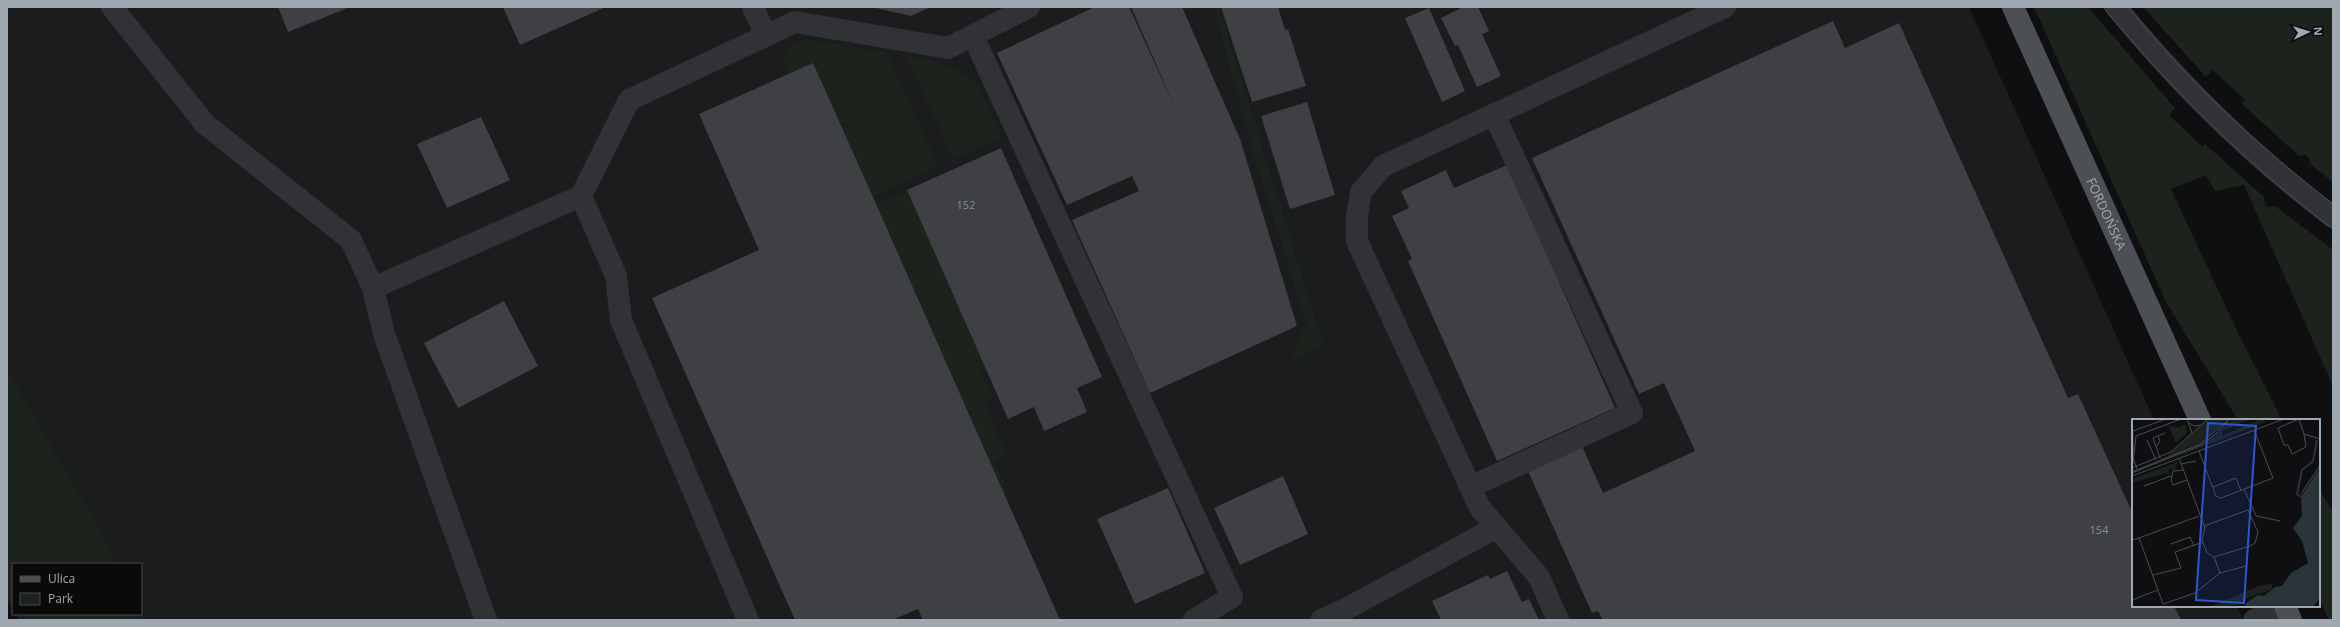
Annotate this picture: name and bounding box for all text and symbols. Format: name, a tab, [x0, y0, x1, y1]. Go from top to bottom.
north arrow	[2288, 12, 2328, 52]
text: N	[2311, 26, 2326, 36]
street label: FORDOŃSKA	[2082, 175, 2131, 254]
house number: 152	[957, 197, 975, 212]
inset map	[2132, 419, 2320, 607]
house number: 154	[2090, 522, 2109, 537]
legend	[12, 563, 142, 615]
text: Ulica	[48, 570, 75, 587]
text: Park	[48, 590, 74, 607]

